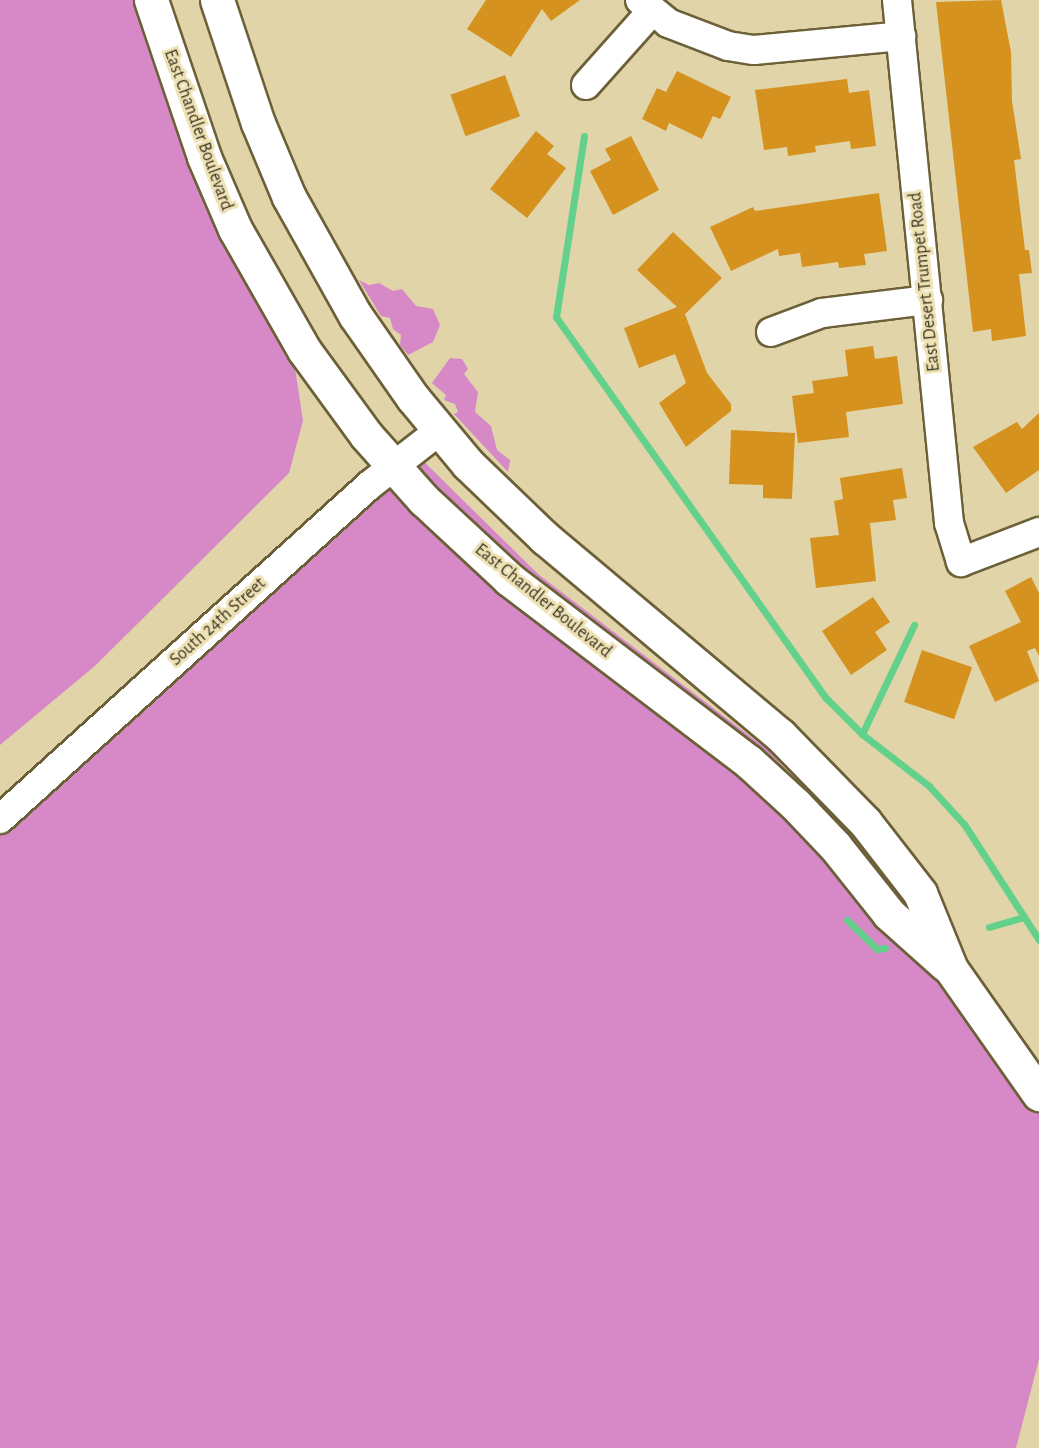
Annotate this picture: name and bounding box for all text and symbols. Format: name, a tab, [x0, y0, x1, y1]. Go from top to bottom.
street label: East Chandler Boulevard	[159, 47, 237, 213]
street label: East Desert Trumpet Road	[905, 191, 945, 373]
street label: East Chandler Boulevard	[470, 539, 616, 663]
street label: South 24th Street	[166, 573, 270, 671]

